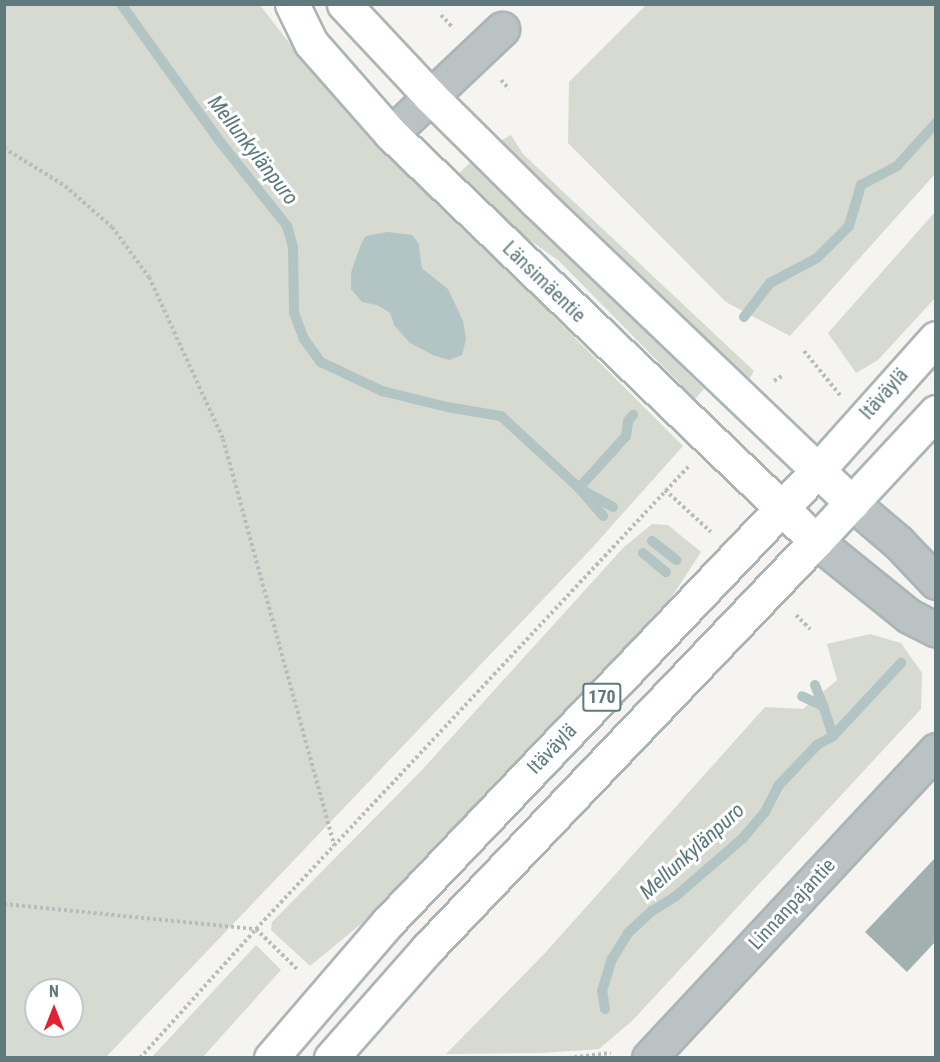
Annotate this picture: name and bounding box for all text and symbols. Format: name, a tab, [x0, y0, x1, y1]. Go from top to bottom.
water label: Mellunkylänpuro	[202, 90, 304, 210]
street label: Länsimäentie	[498, 237, 590, 327]
street label: Itäväylä	[855, 363, 913, 425]
road number: 170	[581, 682, 623, 712]
street label: Itäväylä	[522, 719, 582, 779]
water label: Mellunkylänpuro	[634, 797, 750, 905]
street label: Linnanpajantie	[744, 853, 840, 955]
north arrow	[24, 978, 84, 1038]
text: N	[49, 982, 59, 1001]

